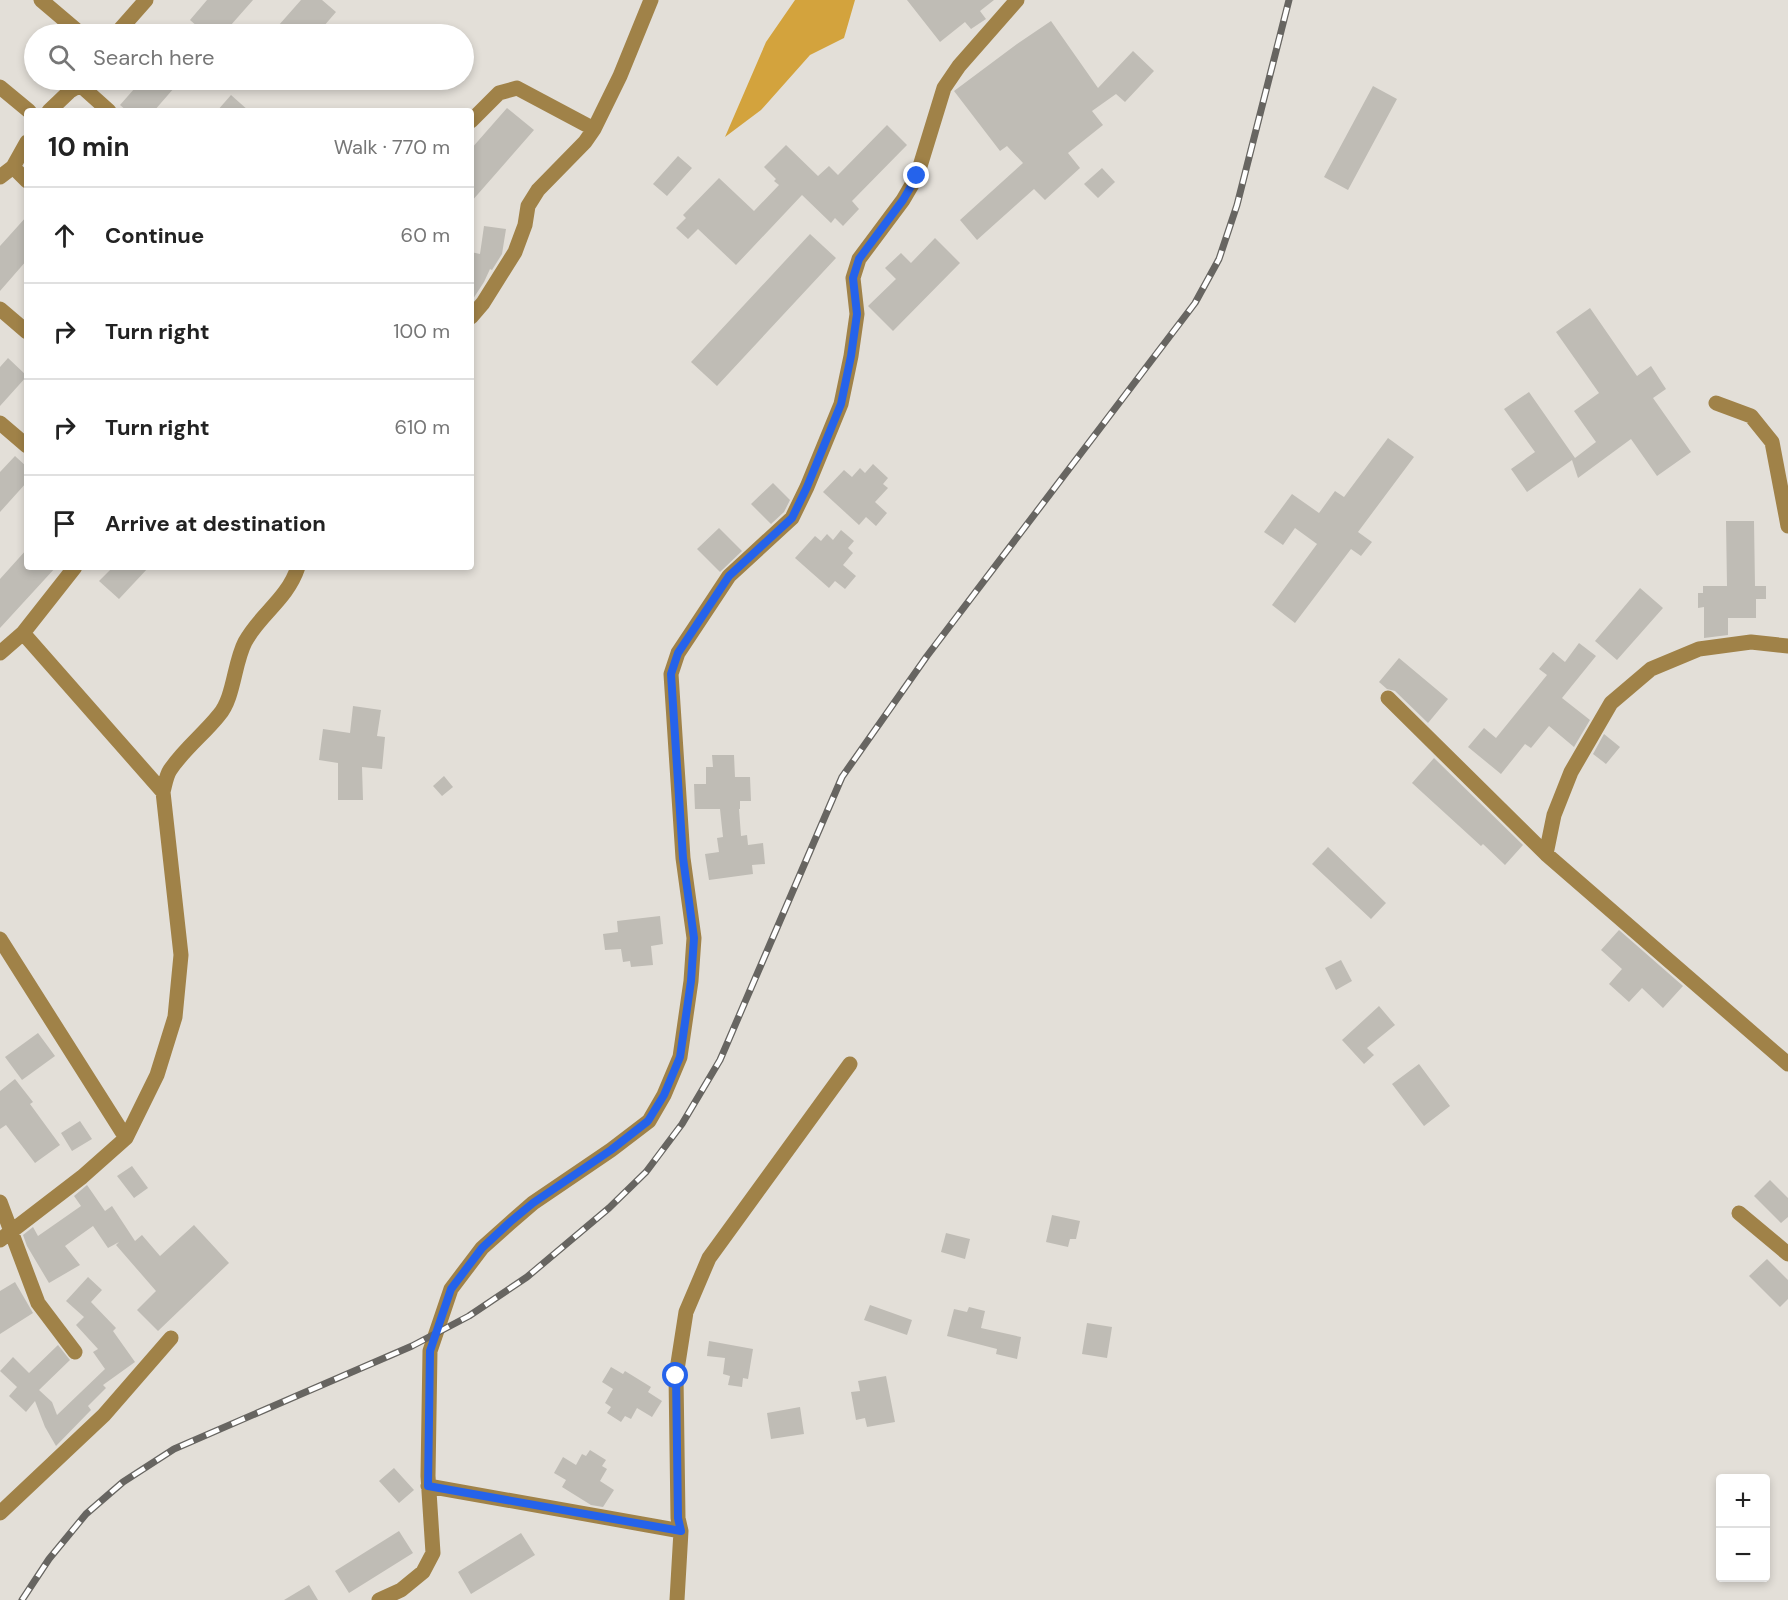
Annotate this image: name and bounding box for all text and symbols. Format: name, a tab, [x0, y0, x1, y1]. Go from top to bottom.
search box	[24, 24, 474, 90]
icon: search	[45, 41, 78, 74]
text: Search here	[93, 43, 214, 72]
text: 10 min	[48, 130, 130, 164]
text: Walk · 770 m	[334, 134, 450, 160]
route end	[903, 162, 929, 188]
icon: ahead	[48, 219, 81, 252]
text: Continue	[105, 221, 204, 250]
text: 60 m	[401, 222, 450, 248]
icon: right	[48, 315, 81, 348]
text: Turn right	[105, 317, 210, 346]
text: 100 m	[393, 318, 450, 344]
icon: right	[48, 411, 81, 444]
text: Turn right	[105, 413, 210, 442]
text: 610 m	[394, 414, 450, 440]
icon: arrive	[48, 507, 81, 540]
text: Arrive at destination	[105, 509, 326, 538]
route start	[662, 1362, 688, 1388]
map controls	[1716, 1474, 1770, 1582]
button: +	[1716, 1474, 1770, 1528]
button: −	[1716, 1528, 1770, 1582]

